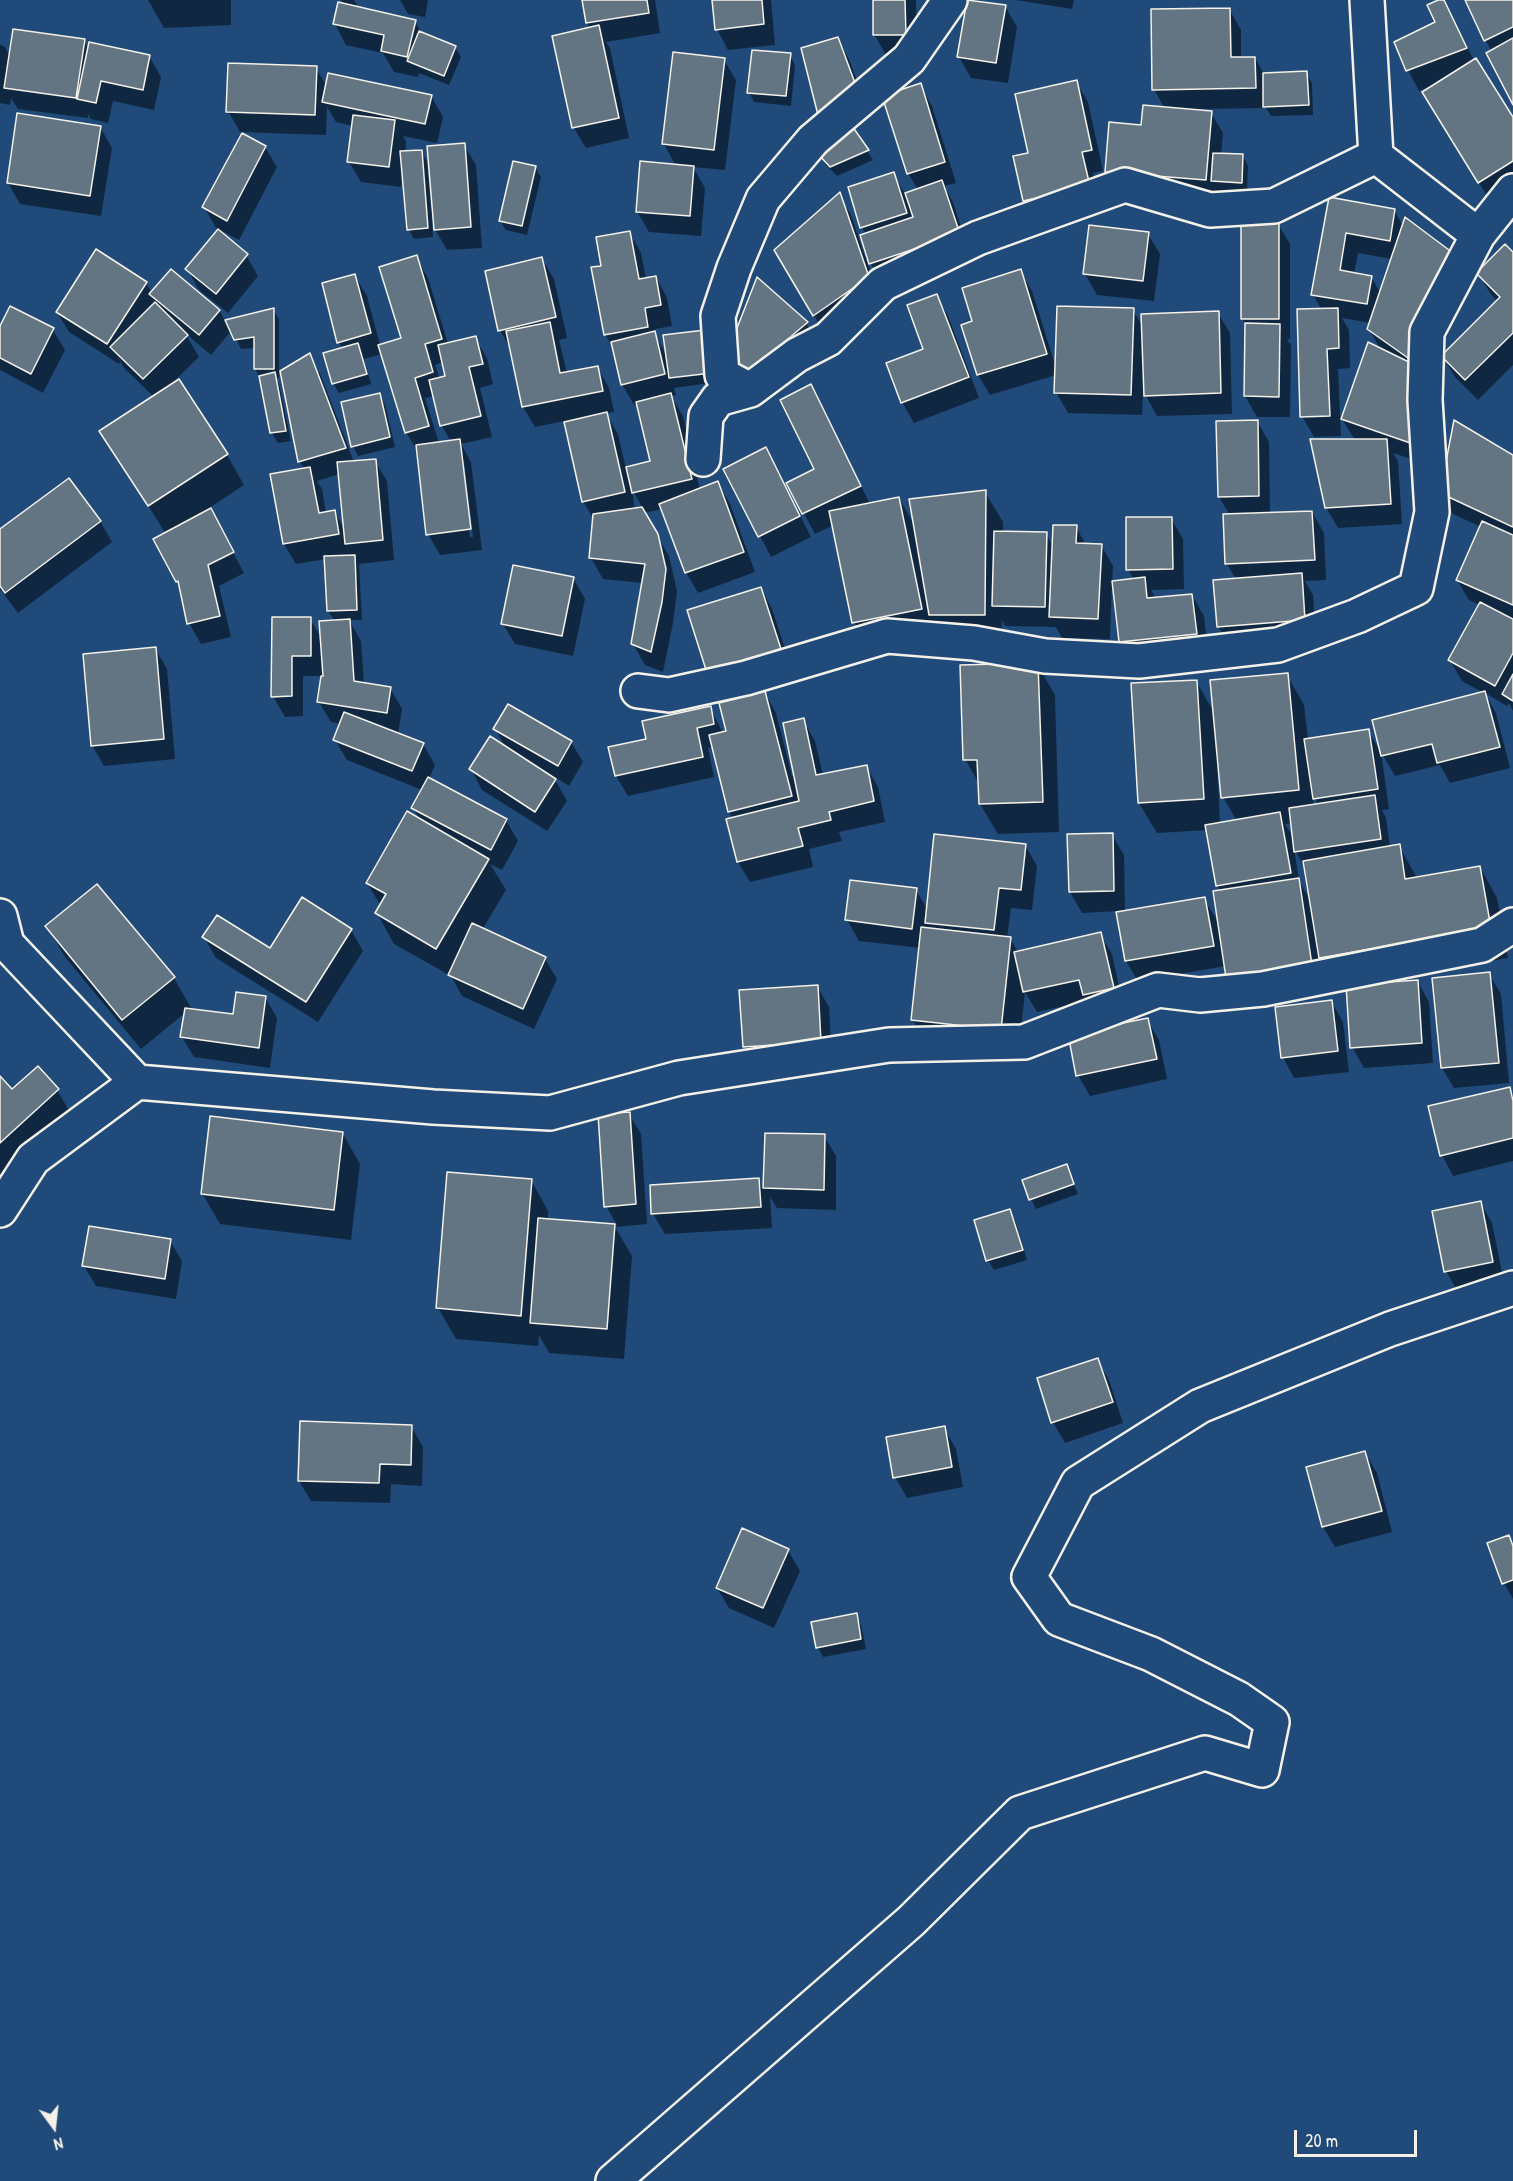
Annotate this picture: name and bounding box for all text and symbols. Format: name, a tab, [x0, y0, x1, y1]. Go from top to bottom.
north arrow	[24, 2097, 84, 2157]
scale bar	[1297, 2118, 1420, 2156]
text: 20 m	[1305, 2128, 1338, 2153]
text: N	[52, 2133, 66, 2156]

